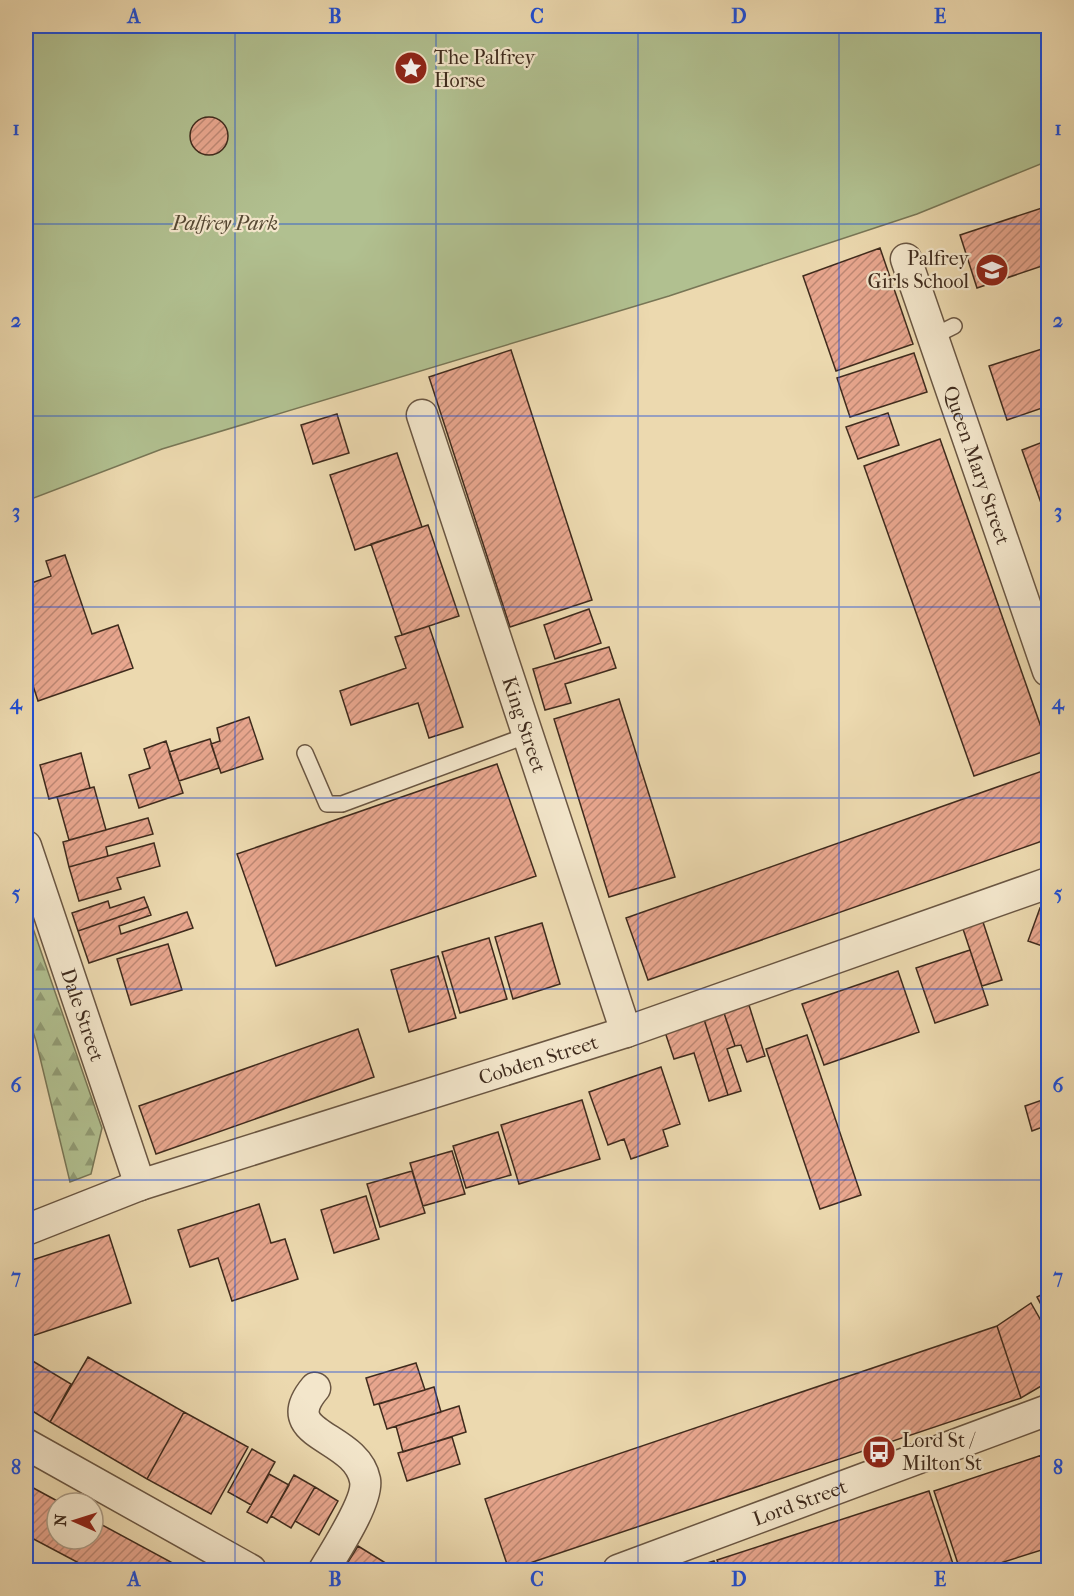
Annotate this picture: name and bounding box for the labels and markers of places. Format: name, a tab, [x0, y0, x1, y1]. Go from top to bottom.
place label: The Palfrey Horse	[434, 46, 536, 92]
place icon: The Palfrey Horse	[393, 50, 429, 86]
place label: Palfrey Girls School	[867, 247, 970, 293]
school or university icon: Palfrey Girls School	[974, 252, 1010, 288]
place label: Lord St / Milton St	[902, 1429, 982, 1475]
bus stop icon: Lord St / Milton St	[861, 1434, 897, 1470]

